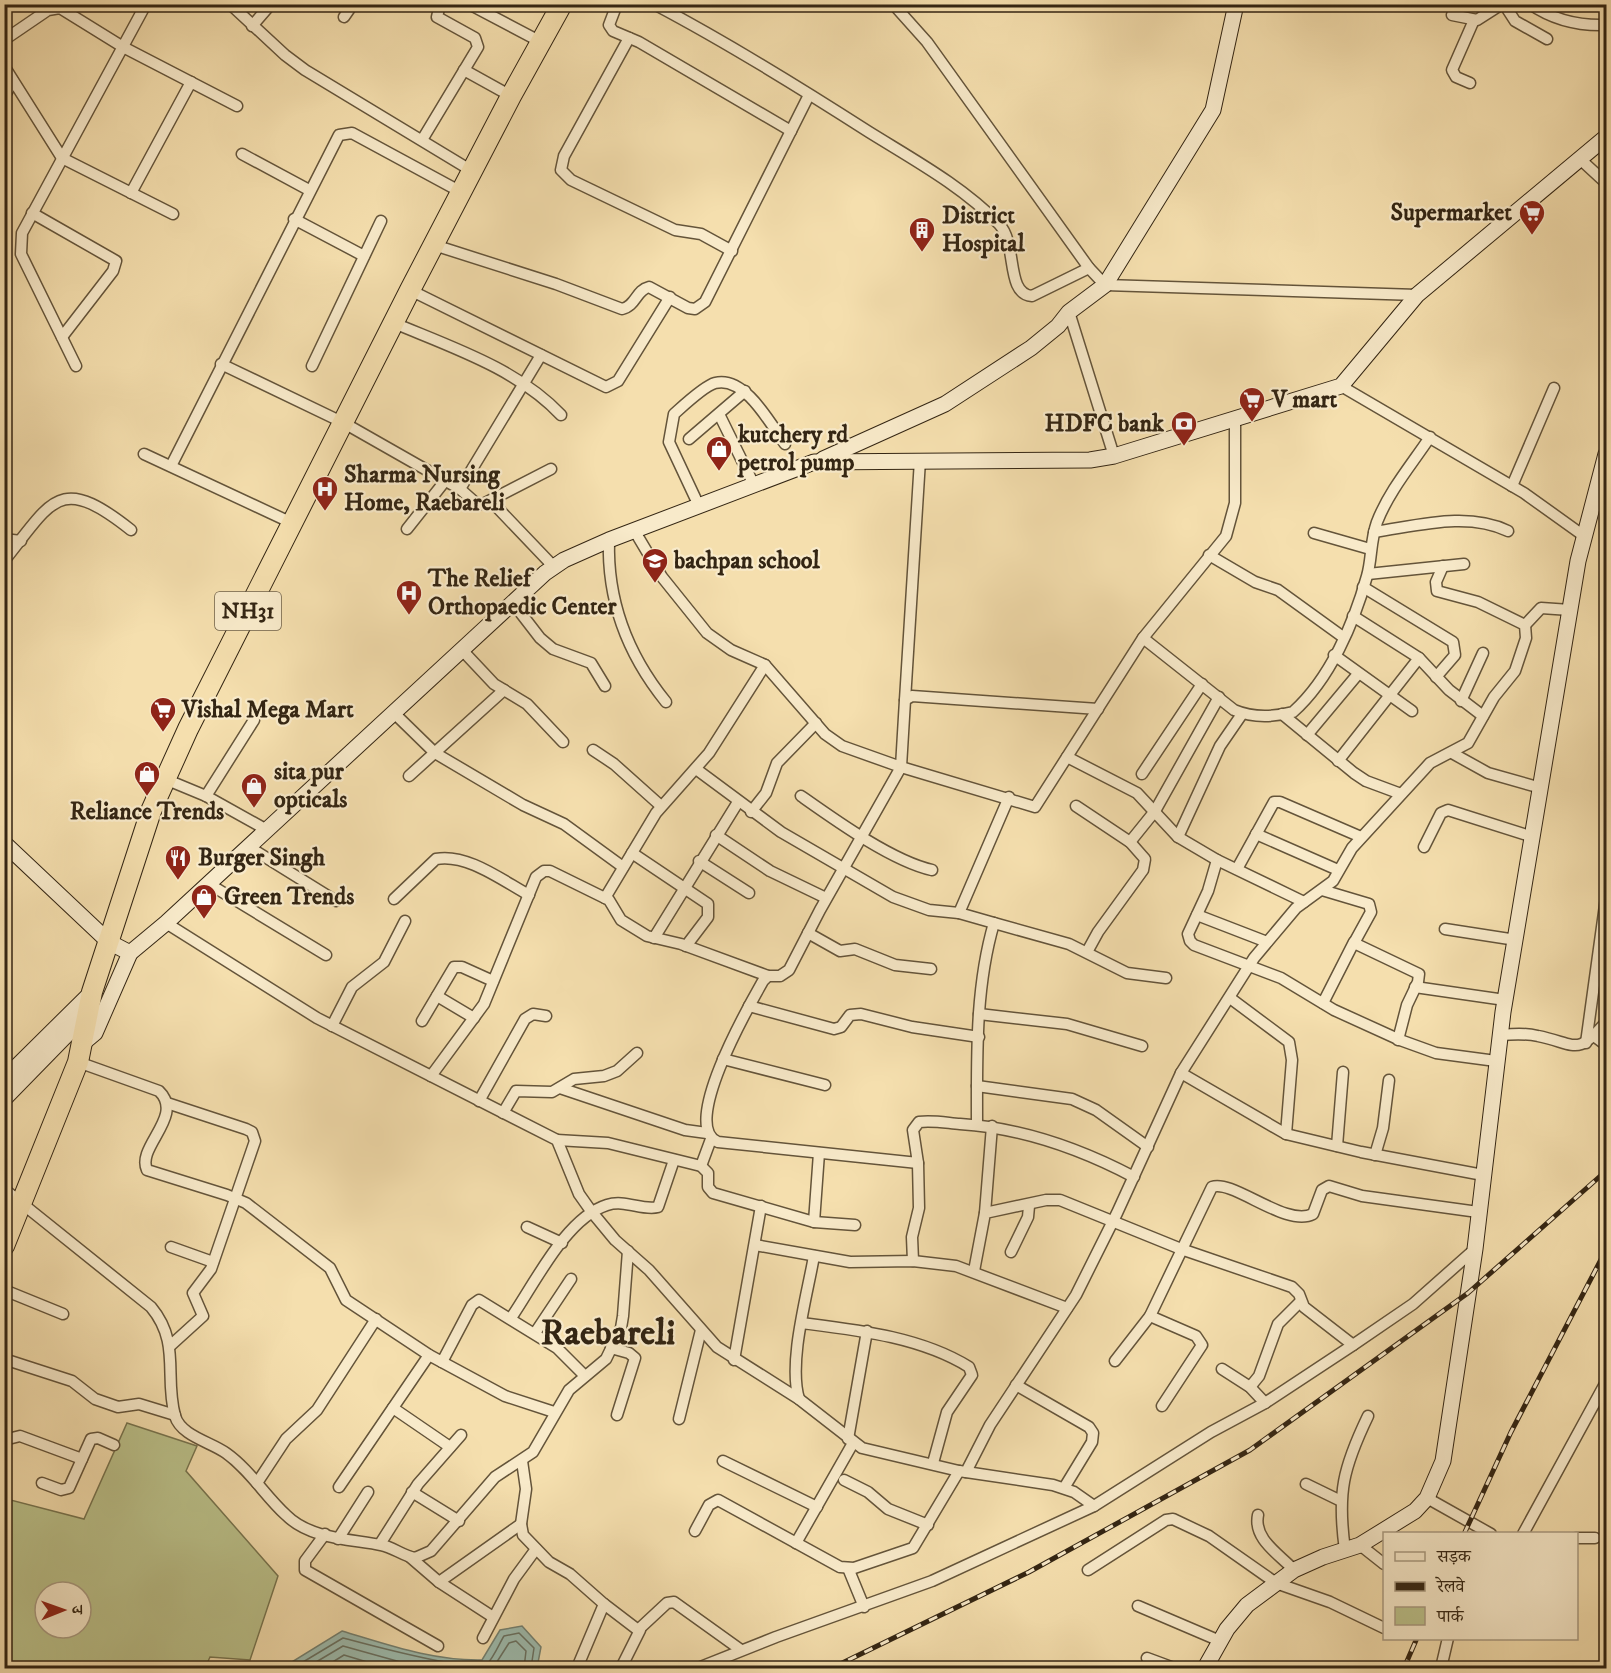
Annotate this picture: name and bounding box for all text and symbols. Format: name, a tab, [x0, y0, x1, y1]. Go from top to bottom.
place label: Supermarket	[1391, 198, 1512, 228]
supermarket icon: Supermarket	[1517, 198, 1547, 236]
place label: District Hospital	[942, 201, 1025, 259]
building icon: District Hospital	[907, 215, 937, 253]
supermarket icon: V mart	[1237, 385, 1267, 423]
place label: V mart	[1271, 385, 1338, 415]
place label: HDFC bank	[1045, 409, 1165, 439]
bank icon: HDFC bank	[1169, 409, 1199, 447]
place label: kutchery rd petrol pump	[737, 420, 854, 478]
shop icon: kutchery rd petrol pump	[704, 434, 734, 472]
place label: Sharma Nursing Home, Raebareli	[344, 460, 505, 518]
hospital icon: Sharma Nursing Home, Raebareli	[310, 474, 340, 512]
school or university icon: bachpan school	[640, 546, 670, 584]
place label: bachpan school	[673, 546, 820, 576]
place label: The Relief Orthopaedic Center	[427, 564, 618, 622]
hospital icon: The Relief Orthopaedic Center	[394, 578, 424, 616]
road number: NH31	[215, 592, 281, 630]
supermarket icon: Vishal Mega Mart	[148, 695, 178, 733]
place label: Vishal Mega Mart	[181, 695, 354, 725]
place label: sita pur opticals	[274, 757, 347, 815]
shop icon: Reliance Trends	[132, 759, 162, 797]
shop icon: sita pur opticals	[239, 771, 269, 809]
place label: Reliance Trends	[70, 797, 224, 827]
restaurant icon: Burger Singh	[163, 843, 193, 881]
place label: Burger Singh	[198, 843, 325, 873]
shop icon: Green Trends	[189, 882, 219, 920]
place label: Green Trends	[224, 882, 354, 912]
district label: Raebareli	[541, 1311, 675, 1356]
legend	[1383, 1532, 1578, 1640]
text: सड़क	[1436, 1546, 1472, 1568]
text: रेलवे	[1435, 1576, 1466, 1598]
north arrow	[33, 1580, 93, 1640]
text: उ	[67, 1605, 87, 1616]
text: पार्क	[1436, 1606, 1465, 1628]

